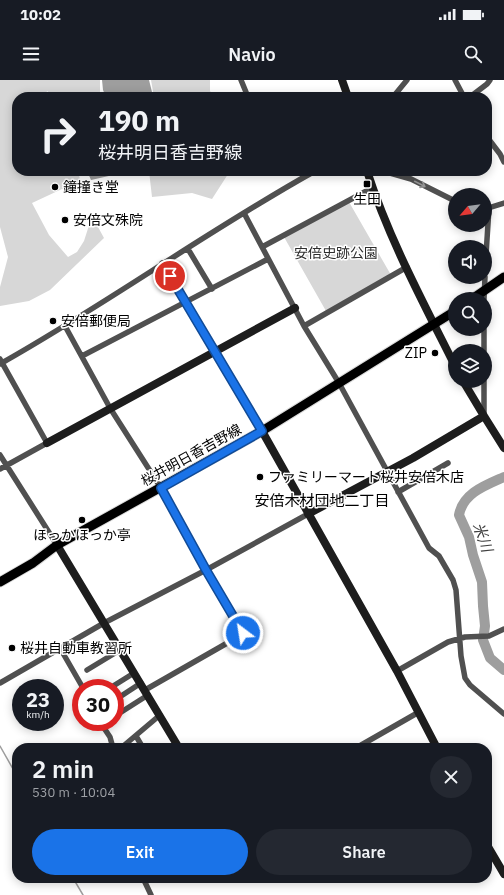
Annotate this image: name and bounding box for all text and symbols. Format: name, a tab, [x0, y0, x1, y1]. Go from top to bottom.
text: 10:02	[20, 5, 61, 24]
icon: menu	[20, 43, 42, 65]
text: Navio	[228, 43, 276, 66]
icon: search	[462, 43, 484, 65]
text: 190 m	[98, 102, 180, 139]
icon: right	[32, 108, 84, 160]
text: 桜井明日香吉野線	[98, 141, 242, 164]
place label: 鐘撞き堂	[63, 178, 119, 196]
marker: 生田	[362, 179, 372, 189]
one-way arrow	[413, 180, 425, 188]
marker: 鐘撞き堂	[50, 182, 60, 192]
north arrow	[448, 188, 492, 232]
map controls	[448, 188, 492, 388]
place label: 生田	[353, 190, 381, 208]
place label: 安倍文殊院	[73, 211, 143, 229]
marker: 安倍文殊院	[60, 215, 70, 225]
button: sound	[448, 240, 492, 284]
park label: 安倍史跡公園	[294, 244, 378, 262]
pin	[153, 259, 187, 293]
icon: arrive	[159, 265, 181, 287]
button: search	[448, 292, 492, 336]
place label: 安倍郵便局	[61, 312, 131, 330]
marker: 安倍郵便局	[48, 316, 58, 326]
place label: ZIP	[405, 344, 427, 362]
button: layers	[448, 344, 492, 388]
marker: ZIP	[430, 348, 440, 358]
street label: 桜井明日香吉野線	[138, 420, 244, 490]
place label: ファミリーマート桜井安倍木店	[268, 468, 464, 486]
marker: ファミリーマート桜井安倍木店	[255, 472, 265, 482]
district label: 安倍木材団地二丁目	[254, 491, 390, 510]
marker: ほっかほっか亭	[77, 515, 87, 525]
water label: 米川	[469, 520, 498, 556]
place label: ほっかほっか亭	[33, 526, 131, 544]
position arrow	[222, 612, 264, 654]
place label: 桜井自動車教習所	[20, 639, 132, 657]
marker: 桜井自動車教習所	[7, 643, 17, 653]
speed limit sign: 30	[72, 679, 124, 731]
text: 23	[26, 686, 50, 713]
text: km/h	[26, 708, 50, 721]
text: 2 min	[32, 753, 94, 785]
button: close	[430, 756, 472, 798]
text: 530 m · 10:04	[32, 784, 115, 801]
button: Exit	[32, 829, 248, 875]
button: Share	[256, 829, 472, 875]

